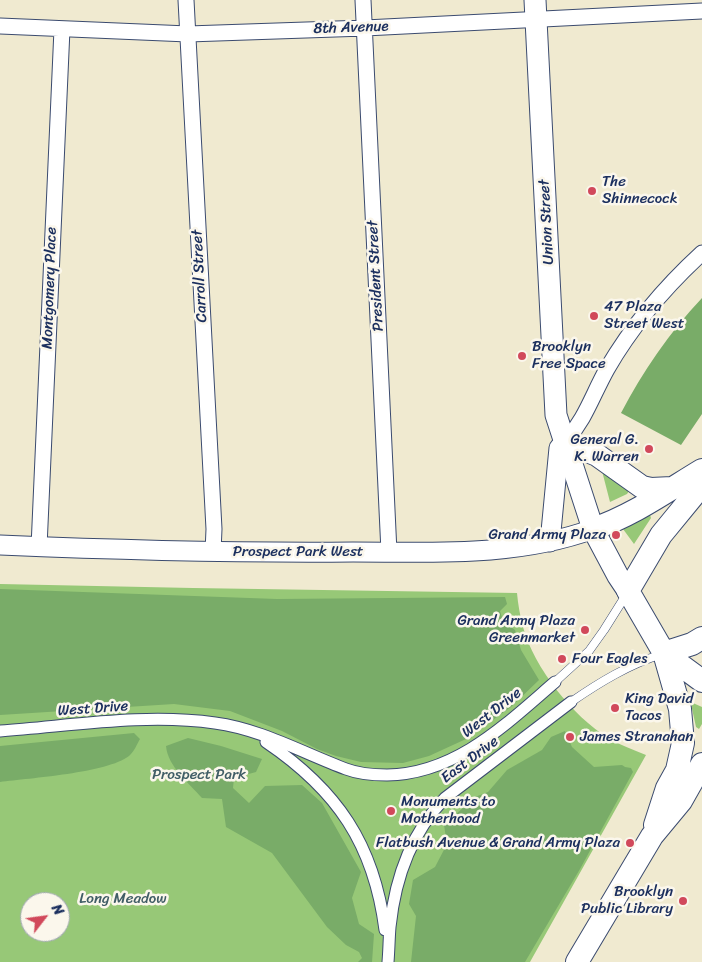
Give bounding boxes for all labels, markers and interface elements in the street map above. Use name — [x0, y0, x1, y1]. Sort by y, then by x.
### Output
street label: 8th Avenue — [313, 18, 389, 38]
place label: The Shinnecock — [602, 173, 678, 208]
street label: Union Street — [536, 179, 558, 265]
marker: The Shinnecock — [586, 185, 598, 197]
street label: President Street — [364, 220, 388, 332]
street label: Montgomery Place — [39, 227, 61, 349]
street label: Carroll Street — [189, 229, 211, 323]
place label: 47 Plaza Street West — [604, 298, 684, 333]
marker: 47 Plaza Street West — [588, 310, 600, 322]
place label: Brooklyn Free Space — [532, 338, 606, 373]
marker: Brooklyn Free Space — [516, 350, 528, 362]
place label: General G. K. Warren — [570, 431, 639, 466]
marker: General G. K. Warren — [643, 443, 655, 455]
place label: Grand Army Plaza — [488, 526, 606, 544]
marker: Grand Army Plaza — [610, 529, 622, 541]
street label: Prospect Park West — [233, 543, 363, 561]
place label: Grand Army Plaza Greenmarket — [457, 612, 575, 647]
marker: Grand Army Plaza Greenmarket — [579, 624, 591, 636]
place label: Four Eagles — [572, 650, 647, 668]
marker: Four Eagles — [556, 653, 568, 665]
street label: West Drive — [459, 684, 525, 742]
place label: King David Tacos — [625, 690, 693, 725]
street label: West Drive — [57, 698, 129, 720]
marker: King David Tacos — [609, 702, 621, 714]
place label: James Stranahan — [580, 728, 693, 746]
marker: James Stranahan — [564, 731, 576, 743]
street label: East Drive — [438, 733, 502, 787]
park label: Prospect Park — [152, 766, 246, 784]
place label: Monuments to Motherhood — [401, 793, 495, 828]
marker: Monuments to Motherhood — [385, 805, 397, 817]
place label: Flatbush Avenue & Grand Army Plaza — [376, 834, 620, 852]
marker: Flatbush Avenue & Grand Army Plaza — [624, 837, 636, 849]
place label: Brooklyn Public Library — [581, 883, 673, 918]
park label: Long Meadow — [79, 890, 167, 908]
north arrow — [20, 892, 70, 942]
marker: Brooklyn Public Library — [677, 895, 689, 907]
text: N — [44, 899, 71, 920]

